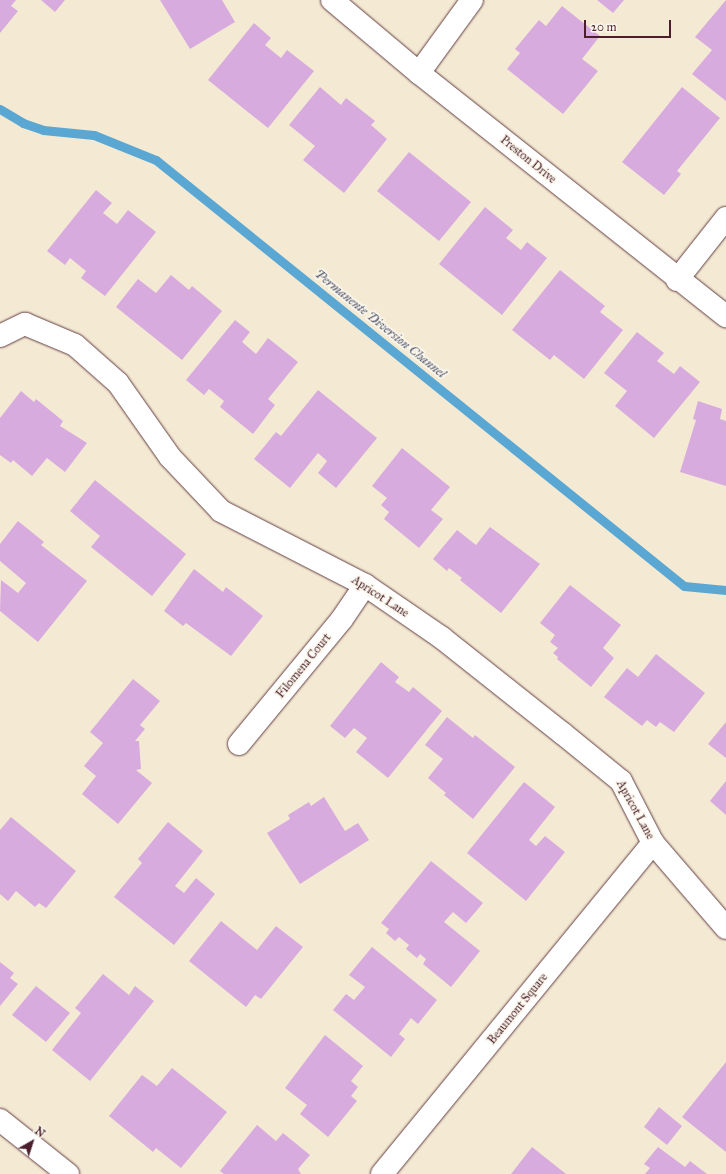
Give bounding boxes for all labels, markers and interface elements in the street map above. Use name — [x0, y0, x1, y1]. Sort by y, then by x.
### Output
scale bar — [586, 12, 673, 38]
text: 20 m — [591, 20, 617, 34]
street label: Preston Drive — [497, 133, 559, 187]
water label: Permanente Diversion Channel — [311, 266, 449, 382]
street label: Apricot Lane — [349, 573, 411, 621]
street label: Filomena Court — [274, 631, 334, 701]
street label: Apricot Lane — [613, 778, 657, 842]
street label: Beaumont Square — [485, 971, 551, 1047]
north arrow — [12, 1122, 52, 1162]
text: N — [32, 1124, 48, 1140]

